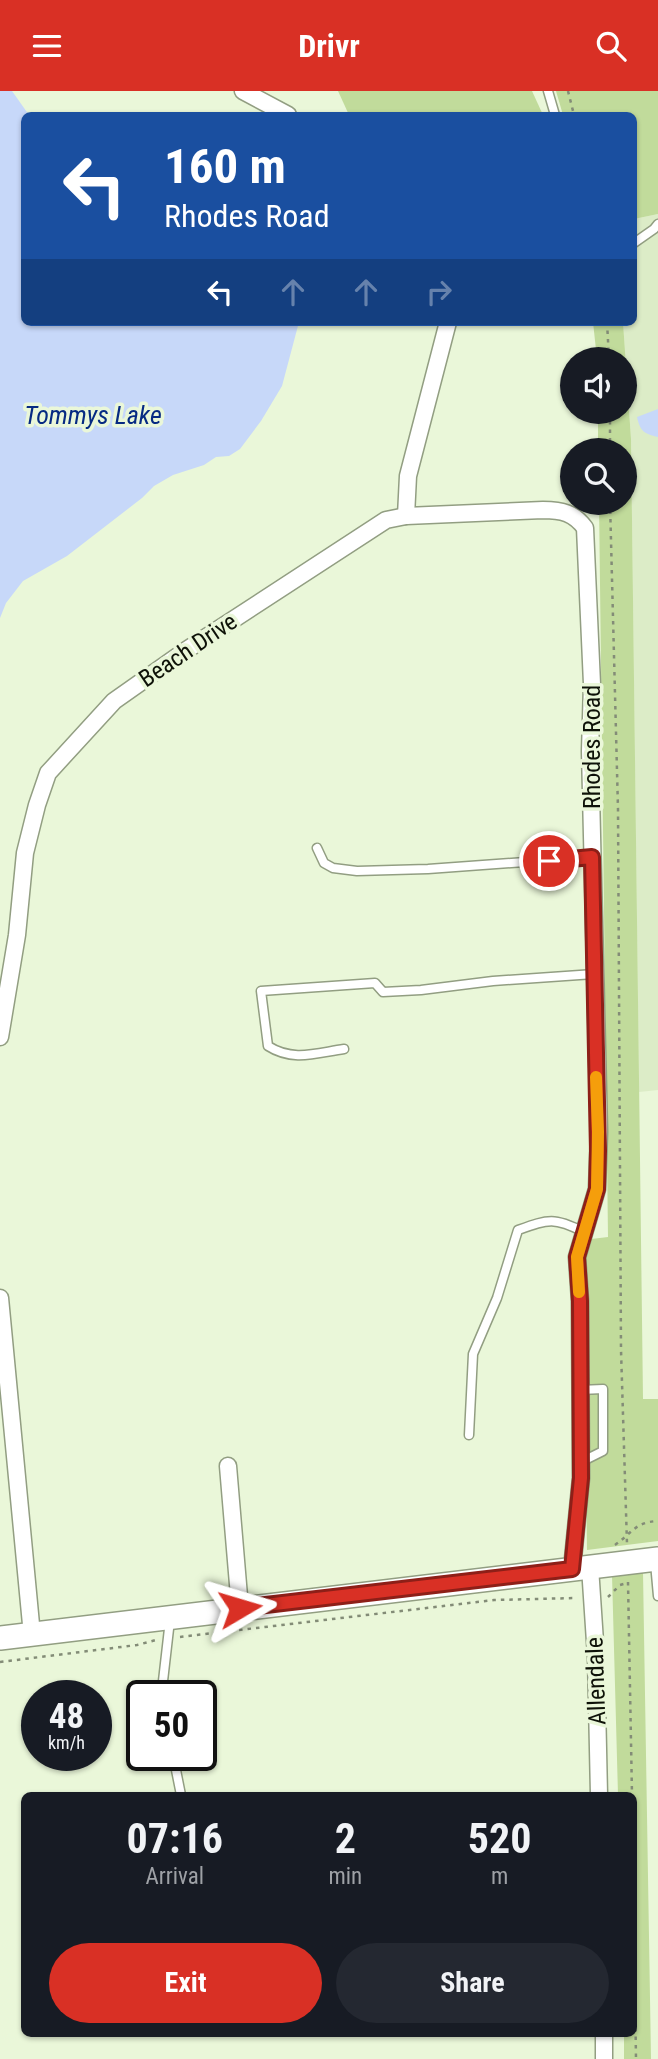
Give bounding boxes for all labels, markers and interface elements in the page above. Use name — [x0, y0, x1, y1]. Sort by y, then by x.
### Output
icon: menu — [28, 27, 66, 65]
text: Drivr — [298, 27, 360, 65]
icon: search — [592, 27, 630, 65]
text: 160 m — [164, 138, 286, 195]
icon: left — [49, 140, 140, 231]
text: Rhodes Road — [164, 197, 330, 235]
icon: left — [201, 273, 239, 311]
icon: ahead — [274, 273, 312, 311]
icon: ahead — [347, 273, 385, 311]
icon: right — [420, 273, 458, 311]
map controls — [560, 347, 637, 515]
button: sound — [560, 347, 637, 424]
water label: Tommys Lake — [24, 400, 162, 430]
button: search — [560, 438, 637, 515]
street label: Beach Drive — [134, 607, 242, 693]
street label: Rhodes Road — [578, 685, 606, 809]
pin — [519, 831, 579, 891]
icon: arrive — [530, 842, 568, 880]
position arrow — [203, 1571, 277, 1645]
street label: Allendale — [580, 1637, 612, 1725]
speed limit sign: 50 — [126, 1680, 217, 1771]
text: 48 — [49, 1696, 84, 1737]
text: km/h — [48, 1732, 85, 1753]
text: 07:16 — [127, 1814, 223, 1863]
text: 2 — [335, 1814, 356, 1863]
text: 520 — [468, 1814, 531, 1863]
text: Arrival — [145, 1863, 204, 1890]
text: min — [328, 1863, 362, 1890]
text: m — [491, 1863, 508, 1890]
button: Exit — [49, 1943, 322, 2023]
button: Share — [336, 1943, 609, 2023]

